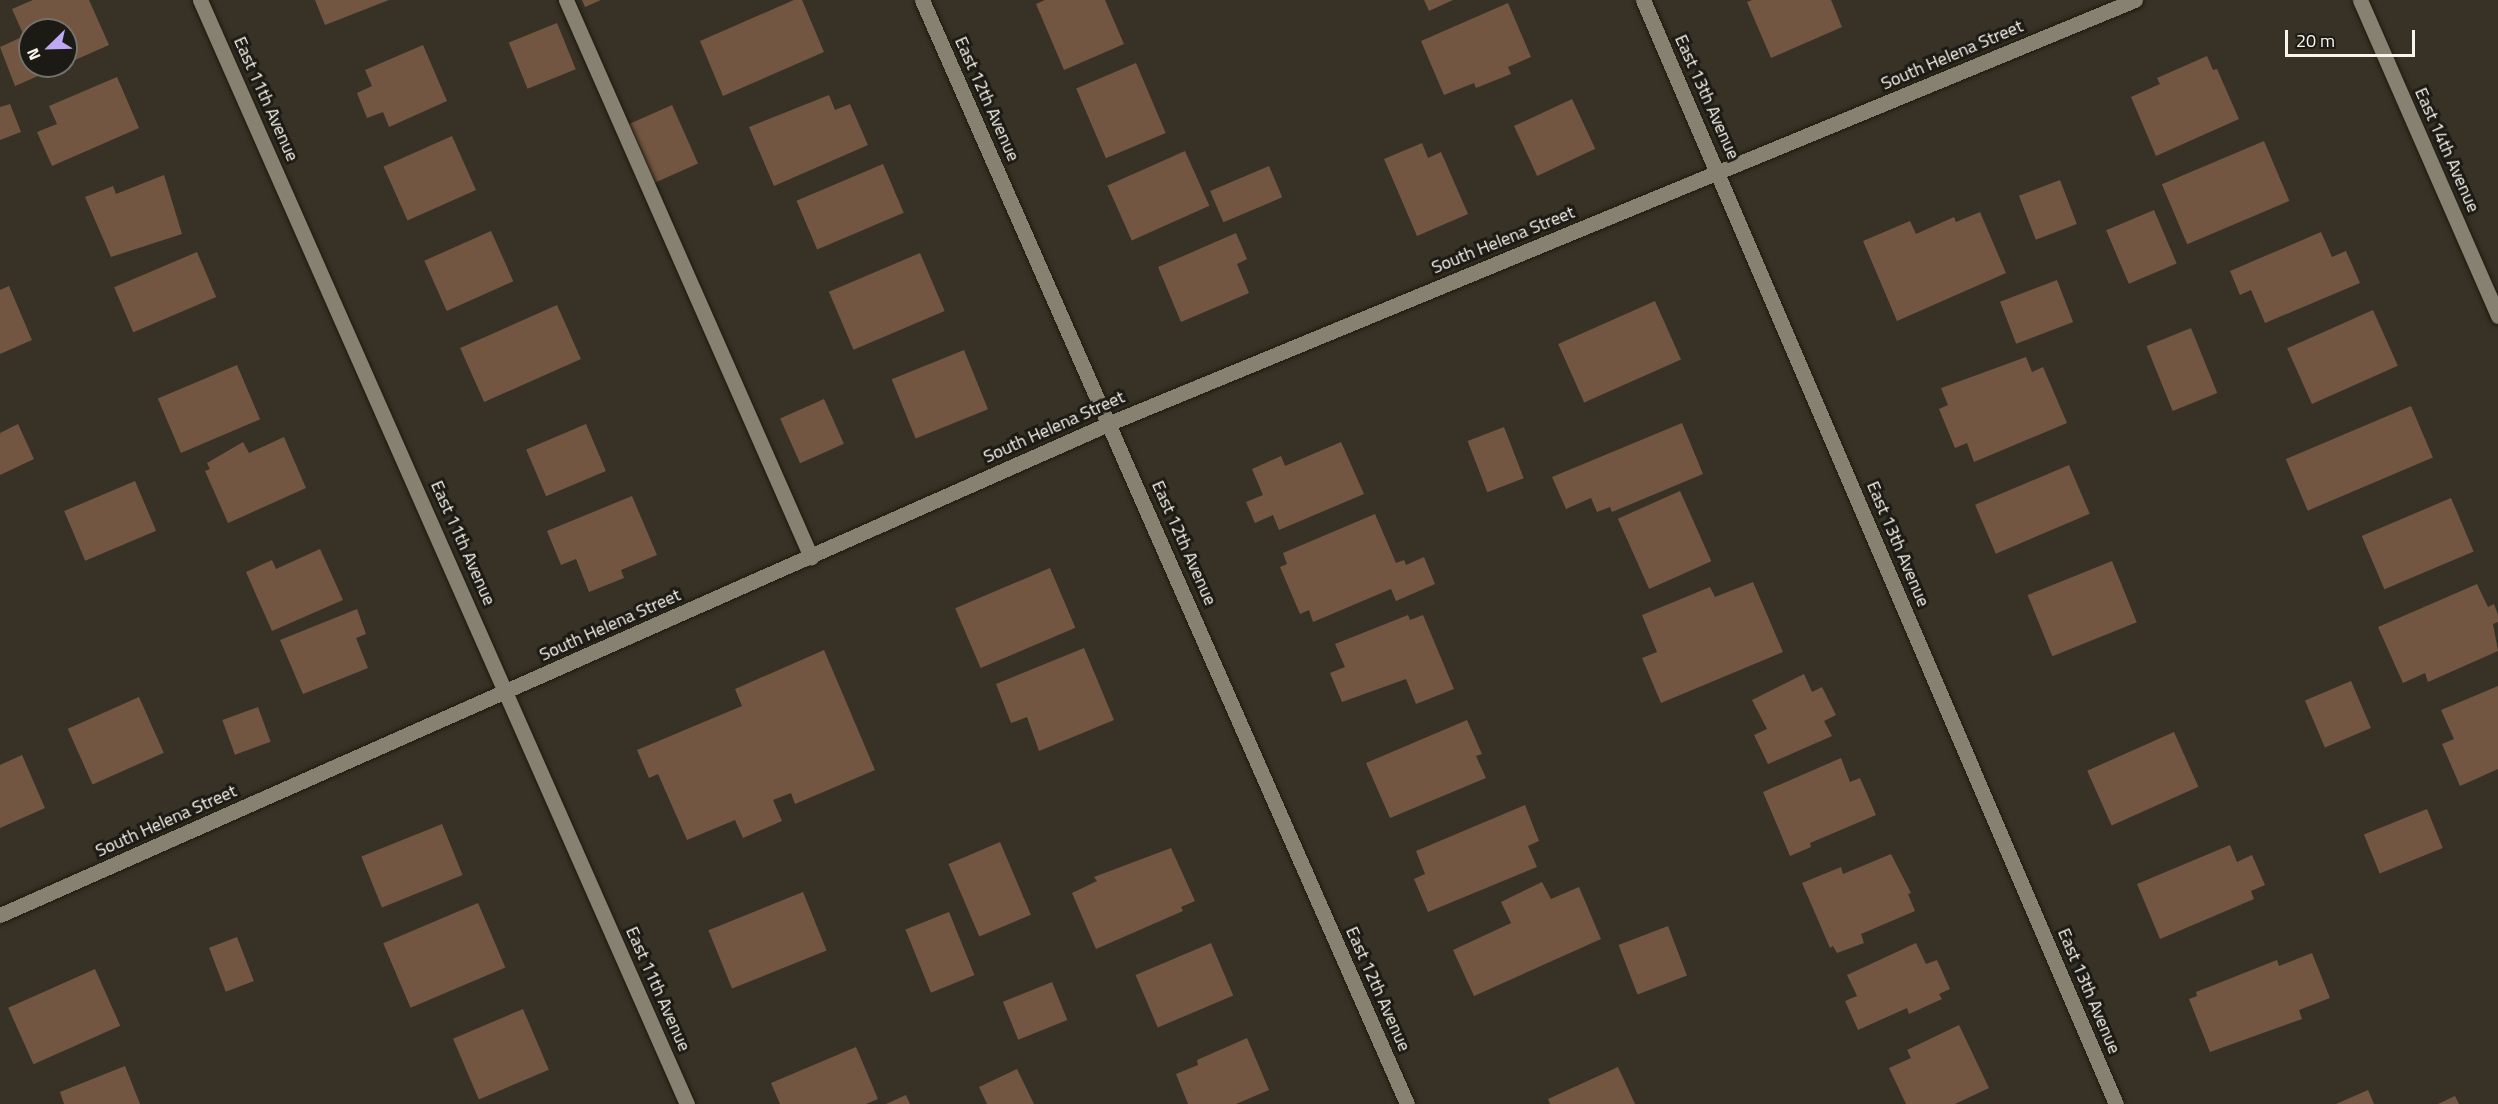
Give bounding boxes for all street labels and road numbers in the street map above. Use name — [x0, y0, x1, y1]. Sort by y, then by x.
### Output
street label: South Helena Street — [1878, 15, 2026, 95]
street label: East 13th Avenue — [1670, 31, 1744, 163]
street label: East 11th Avenue — [229, 33, 303, 165]
street label: East 12th Avenue — [950, 33, 1024, 165]
street label: East 14th Avenue — [2410, 84, 2484, 216]
street label: South Helena Street — [1428, 201, 1578, 279]
street label: South Helena Street — [980, 386, 1128, 468]
street label: East 11th Avenue — [426, 477, 500, 609]
street label: East 12th Avenue — [1147, 477, 1221, 609]
street label: East 13th Avenue — [1862, 478, 1934, 610]
street label: South Helena Street — [536, 584, 684, 666]
street label: South Helena Street — [92, 780, 240, 862]
street label: East 11th Avenue — [621, 923, 695, 1055]
street label: East 12th Avenue — [1341, 923, 1415, 1055]
street label: East 13th Avenue — [2053, 925, 2125, 1057]

